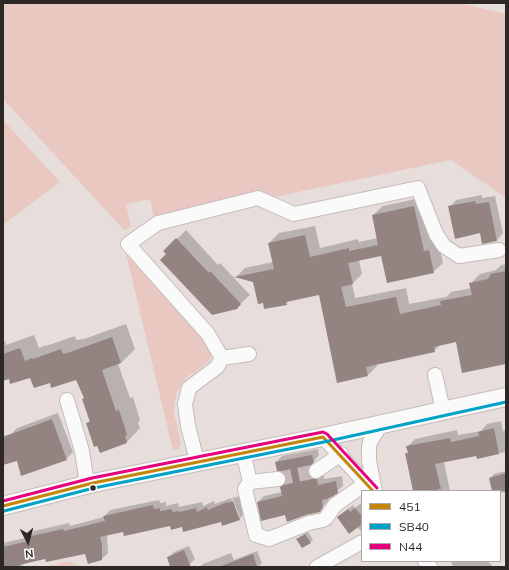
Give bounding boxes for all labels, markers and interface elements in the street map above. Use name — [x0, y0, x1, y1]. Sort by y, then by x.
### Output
unlabelled marker — [88, 483, 98, 493]
legend — [361, 490, 501, 562]
text: 451 — [399, 499, 421, 514]
text: SB40 — [399, 519, 429, 534]
north arrow — [8, 522, 48, 562]
text: N44 — [399, 539, 422, 554]
text: N — [24, 547, 34, 561]

